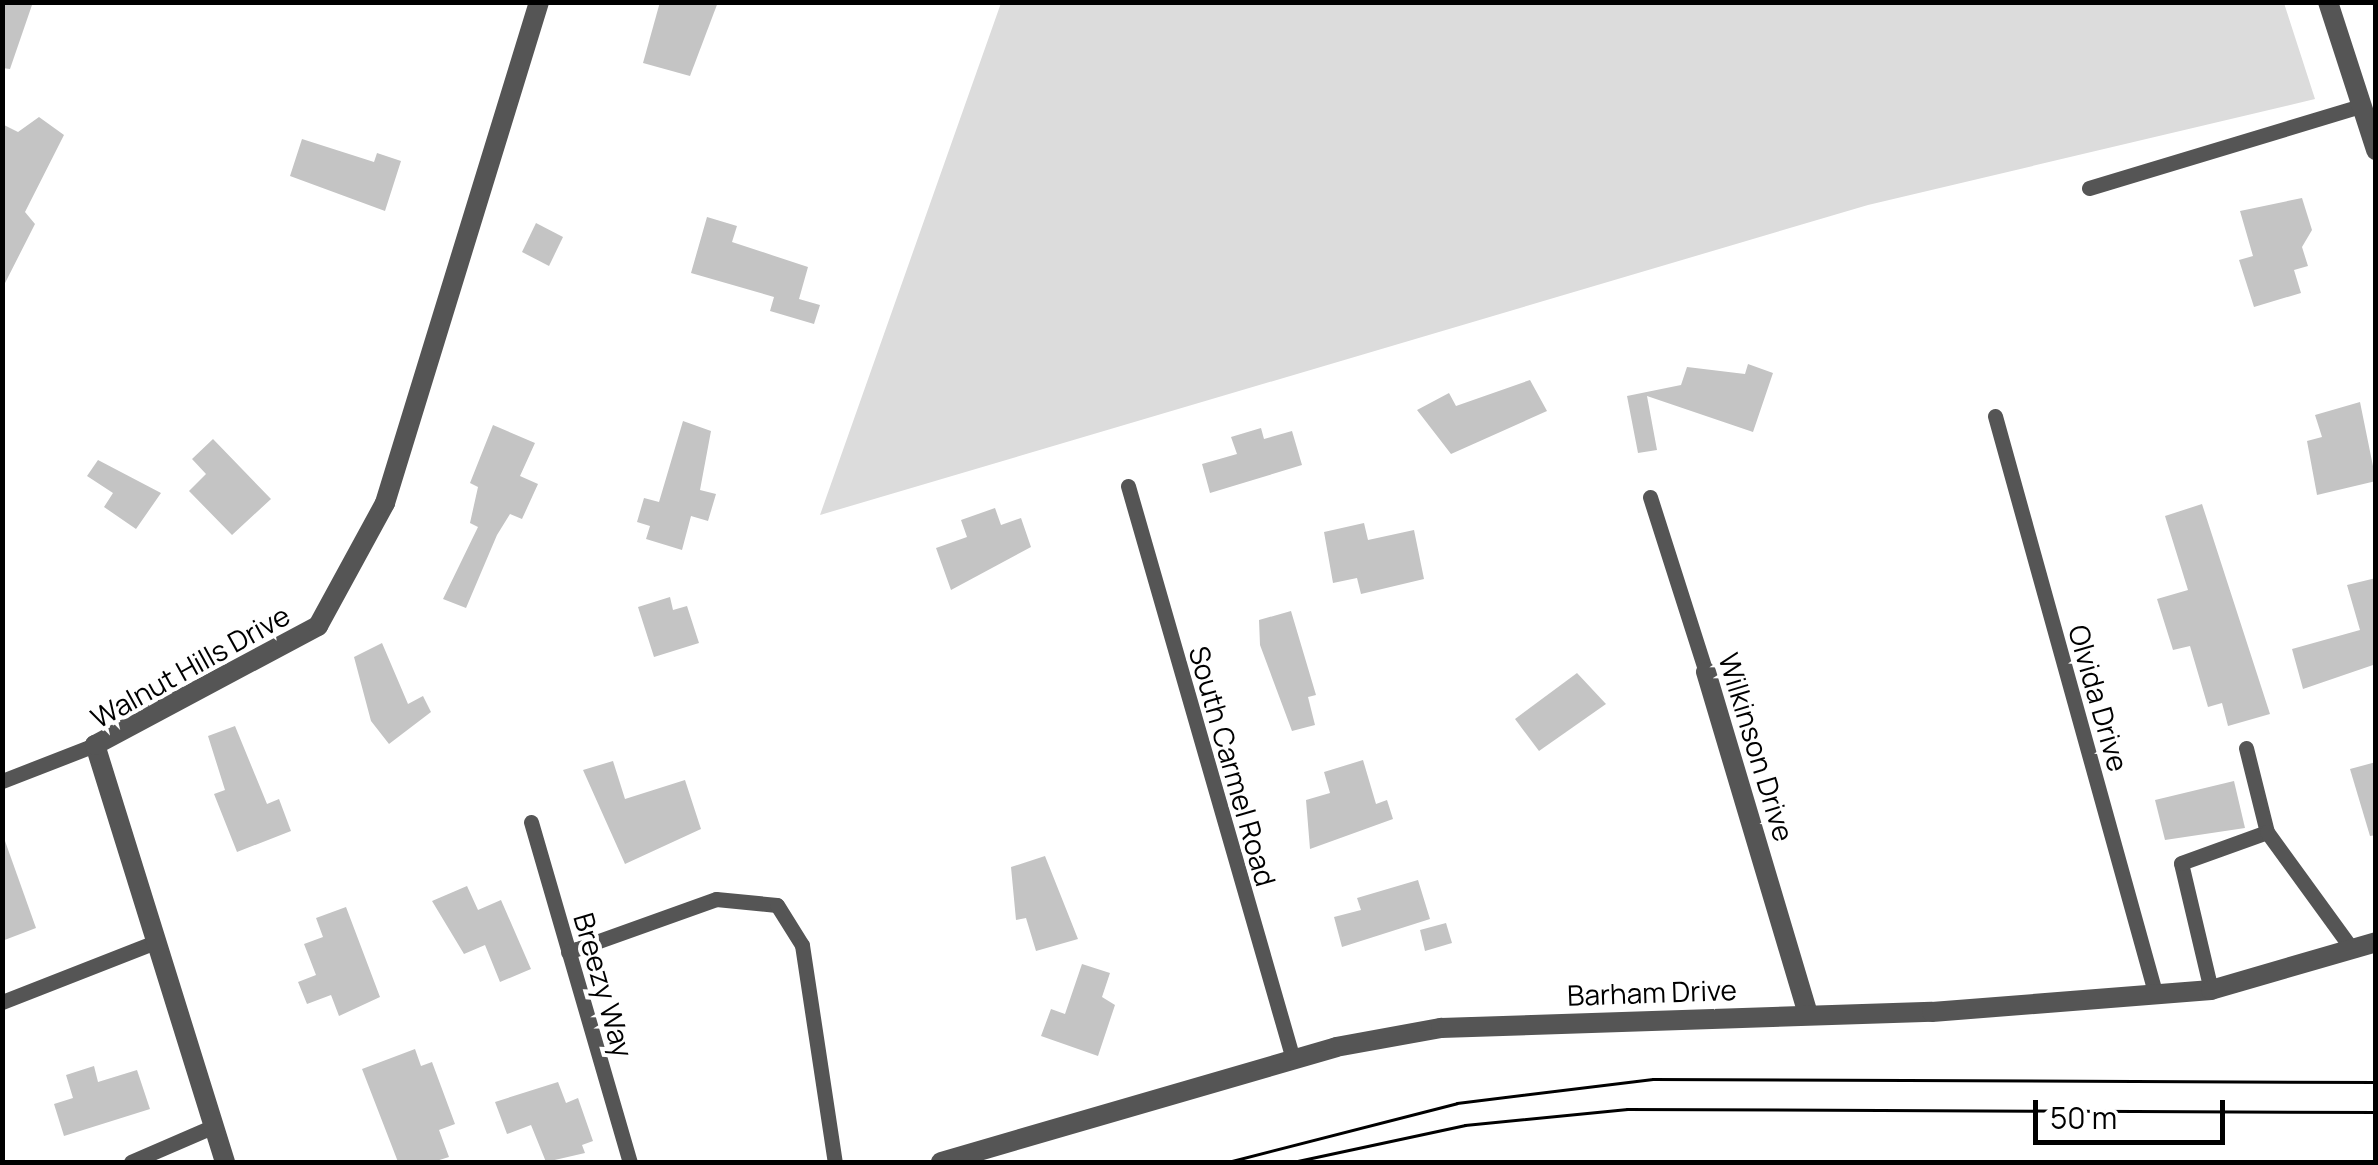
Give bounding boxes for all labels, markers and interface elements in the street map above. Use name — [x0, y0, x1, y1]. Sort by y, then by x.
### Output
street label: Walnut Hills Drive — [85, 598, 295, 734]
street label: Olvida Drive — [2062, 621, 2136, 775]
street label: South Carmel Road — [1183, 642, 1283, 890]
street label: Wilkinson Drive — [1712, 649, 1802, 845]
street label: Breezy Way — [567, 909, 641, 1061]
street label: Barham Drive — [1567, 972, 1737, 1012]
scale bar — [2038, 1080, 2230, 1142]
text: 50 m — [2050, 1097, 2117, 1138]

